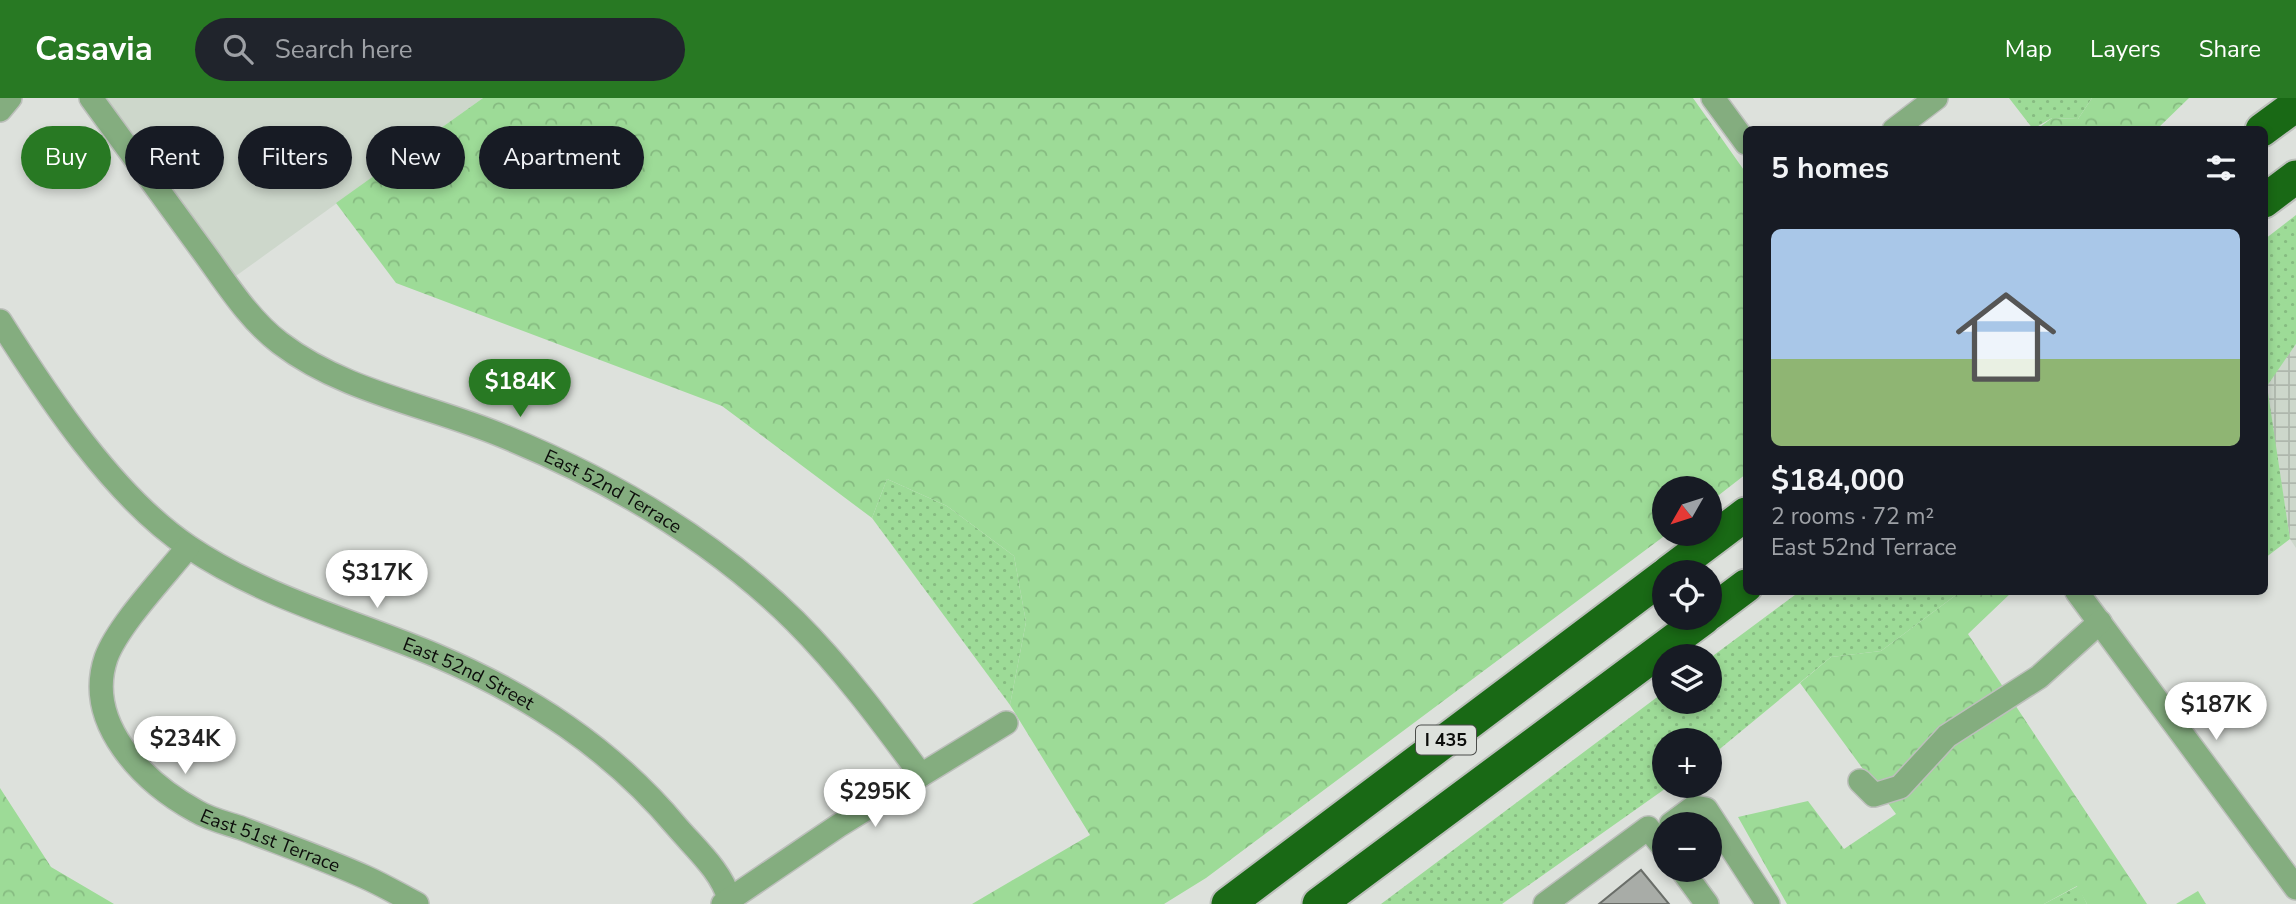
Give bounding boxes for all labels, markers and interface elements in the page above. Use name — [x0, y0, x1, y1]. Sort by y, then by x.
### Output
search box — [195, 18, 685, 81]
text: Casavia — [35, 27, 153, 72]
icon: search — [219, 30, 257, 68]
text: Search here — [275, 32, 413, 67]
text: Map — [2005, 33, 2052, 65]
text: Layers — [2090, 33, 2161, 65]
text: Share — [2199, 33, 2261, 65]
chip: Buy — [21, 126, 111, 189]
chip: Rent — [125, 126, 224, 189]
chip: Filters — [238, 126, 352, 189]
chip: New — [366, 126, 465, 189]
chip: Apartment — [479, 126, 644, 189]
text: 5 homes — [1771, 148, 1889, 189]
icon: filters — [2202, 149, 2240, 187]
icon: home — [1943, 274, 2069, 400]
pin: $184K — [471, 360, 569, 419]
text: $184K — [485, 366, 555, 397]
street label: East 52nd Terrace — [540, 443, 687, 540]
text: $184,000 — [1771, 460, 1904, 501]
north arrow — [1652, 476, 1722, 546]
map controls — [1652, 476, 1722, 882]
text: 2 rooms · 72 m² — [1771, 501, 1934, 532]
text: East 52nd Terrace — [1771, 532, 1957, 563]
pin: $317K — [328, 550, 426, 610]
text: $317K — [342, 557, 412, 588]
button: locate — [1652, 560, 1722, 630]
street label: East 52nd Street — [399, 631, 539, 717]
button: layers — [1652, 644, 1722, 714]
pin: $187K — [2167, 682, 2265, 742]
text: $187K — [2181, 689, 2251, 720]
pin: $234K — [136, 716, 234, 776]
text: $234K — [150, 723, 220, 754]
road number: I 435 — [1416, 726, 1476, 754]
button: + — [1652, 728, 1722, 798]
pin: $295K — [826, 770, 924, 829]
text: $295K — [840, 776, 910, 807]
street label: East 51st Terrace — [196, 803, 344, 879]
button: − — [1652, 812, 1722, 882]

